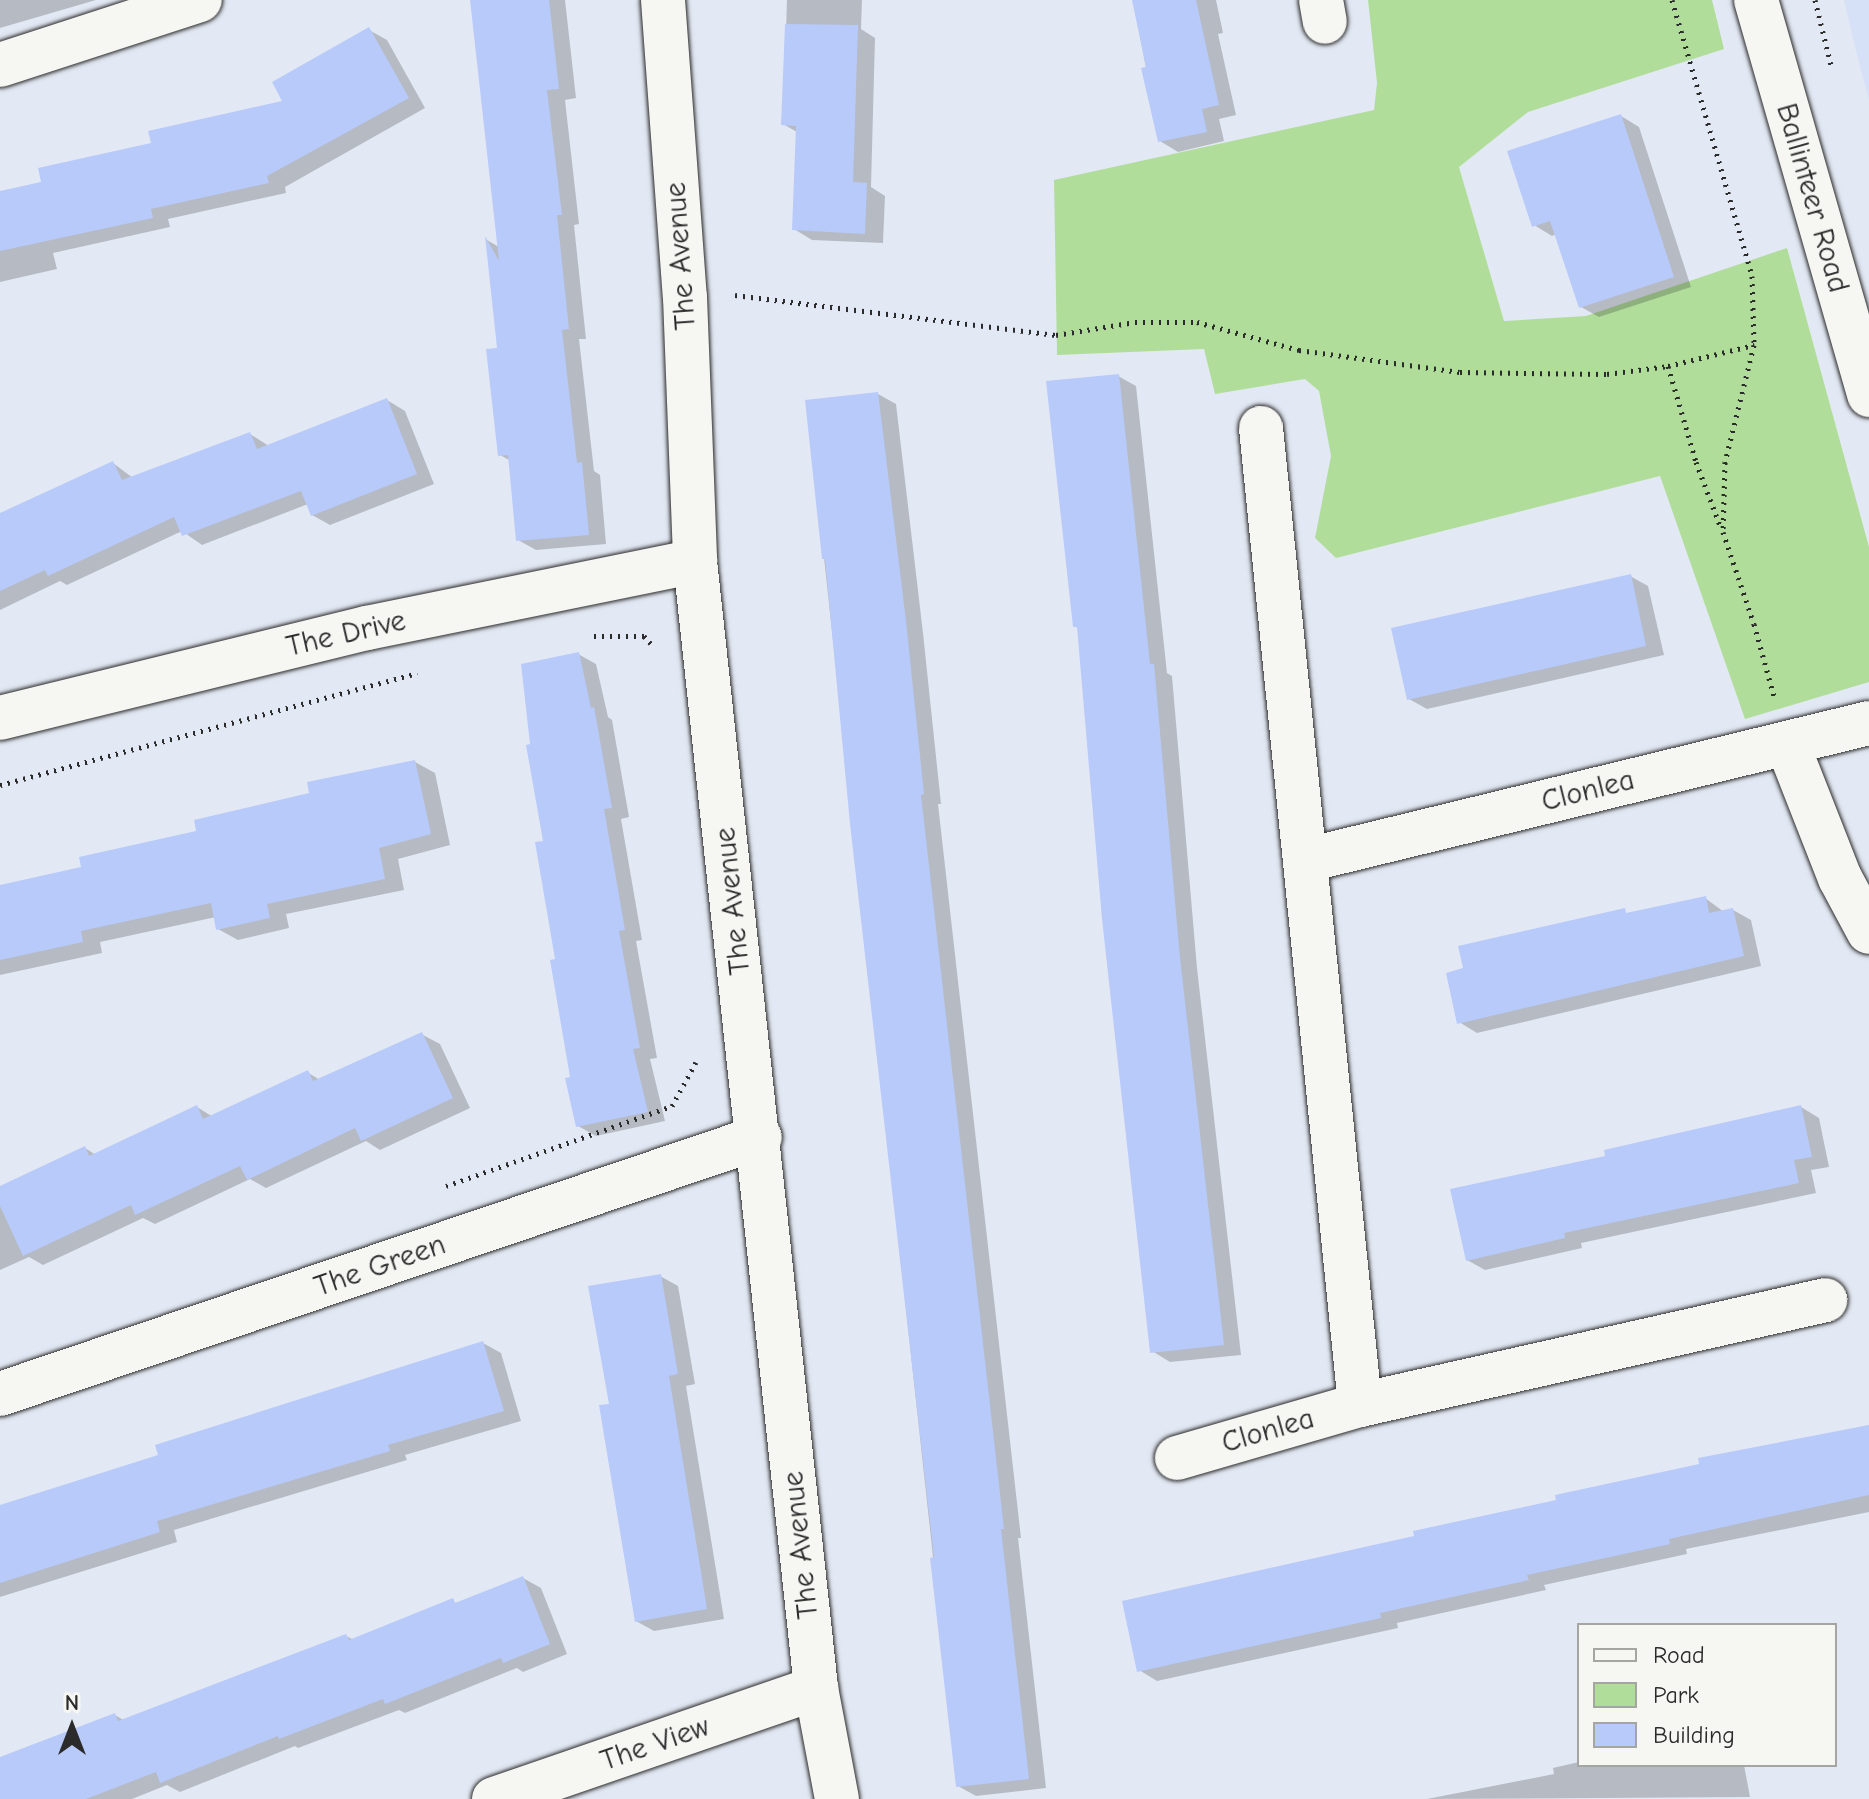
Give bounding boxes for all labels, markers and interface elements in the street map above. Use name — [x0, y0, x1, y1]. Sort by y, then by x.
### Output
street label: Ballinteer Road — [1768, 99, 1856, 297]
street label: The Avenue — [658, 181, 704, 331]
street label: The Drive — [283, 603, 409, 665]
street label: Clonlea — [1538, 762, 1638, 820]
street label: The Avenue — [707, 825, 759, 977]
street label: The Green — [310, 1227, 450, 1305]
street label: Clonlea — [1218, 1401, 1318, 1461]
street label: The Avenue — [775, 1469, 827, 1621]
legend — [1577, 1623, 1837, 1767]
text: Road — [1653, 1641, 1705, 1669]
text: Park — [1653, 1681, 1699, 1709]
north arrow — [32, 1687, 112, 1767]
text: N — [65, 1690, 79, 1716]
street label: The View — [596, 1709, 714, 1779]
text: Building — [1653, 1721, 1735, 1749]

